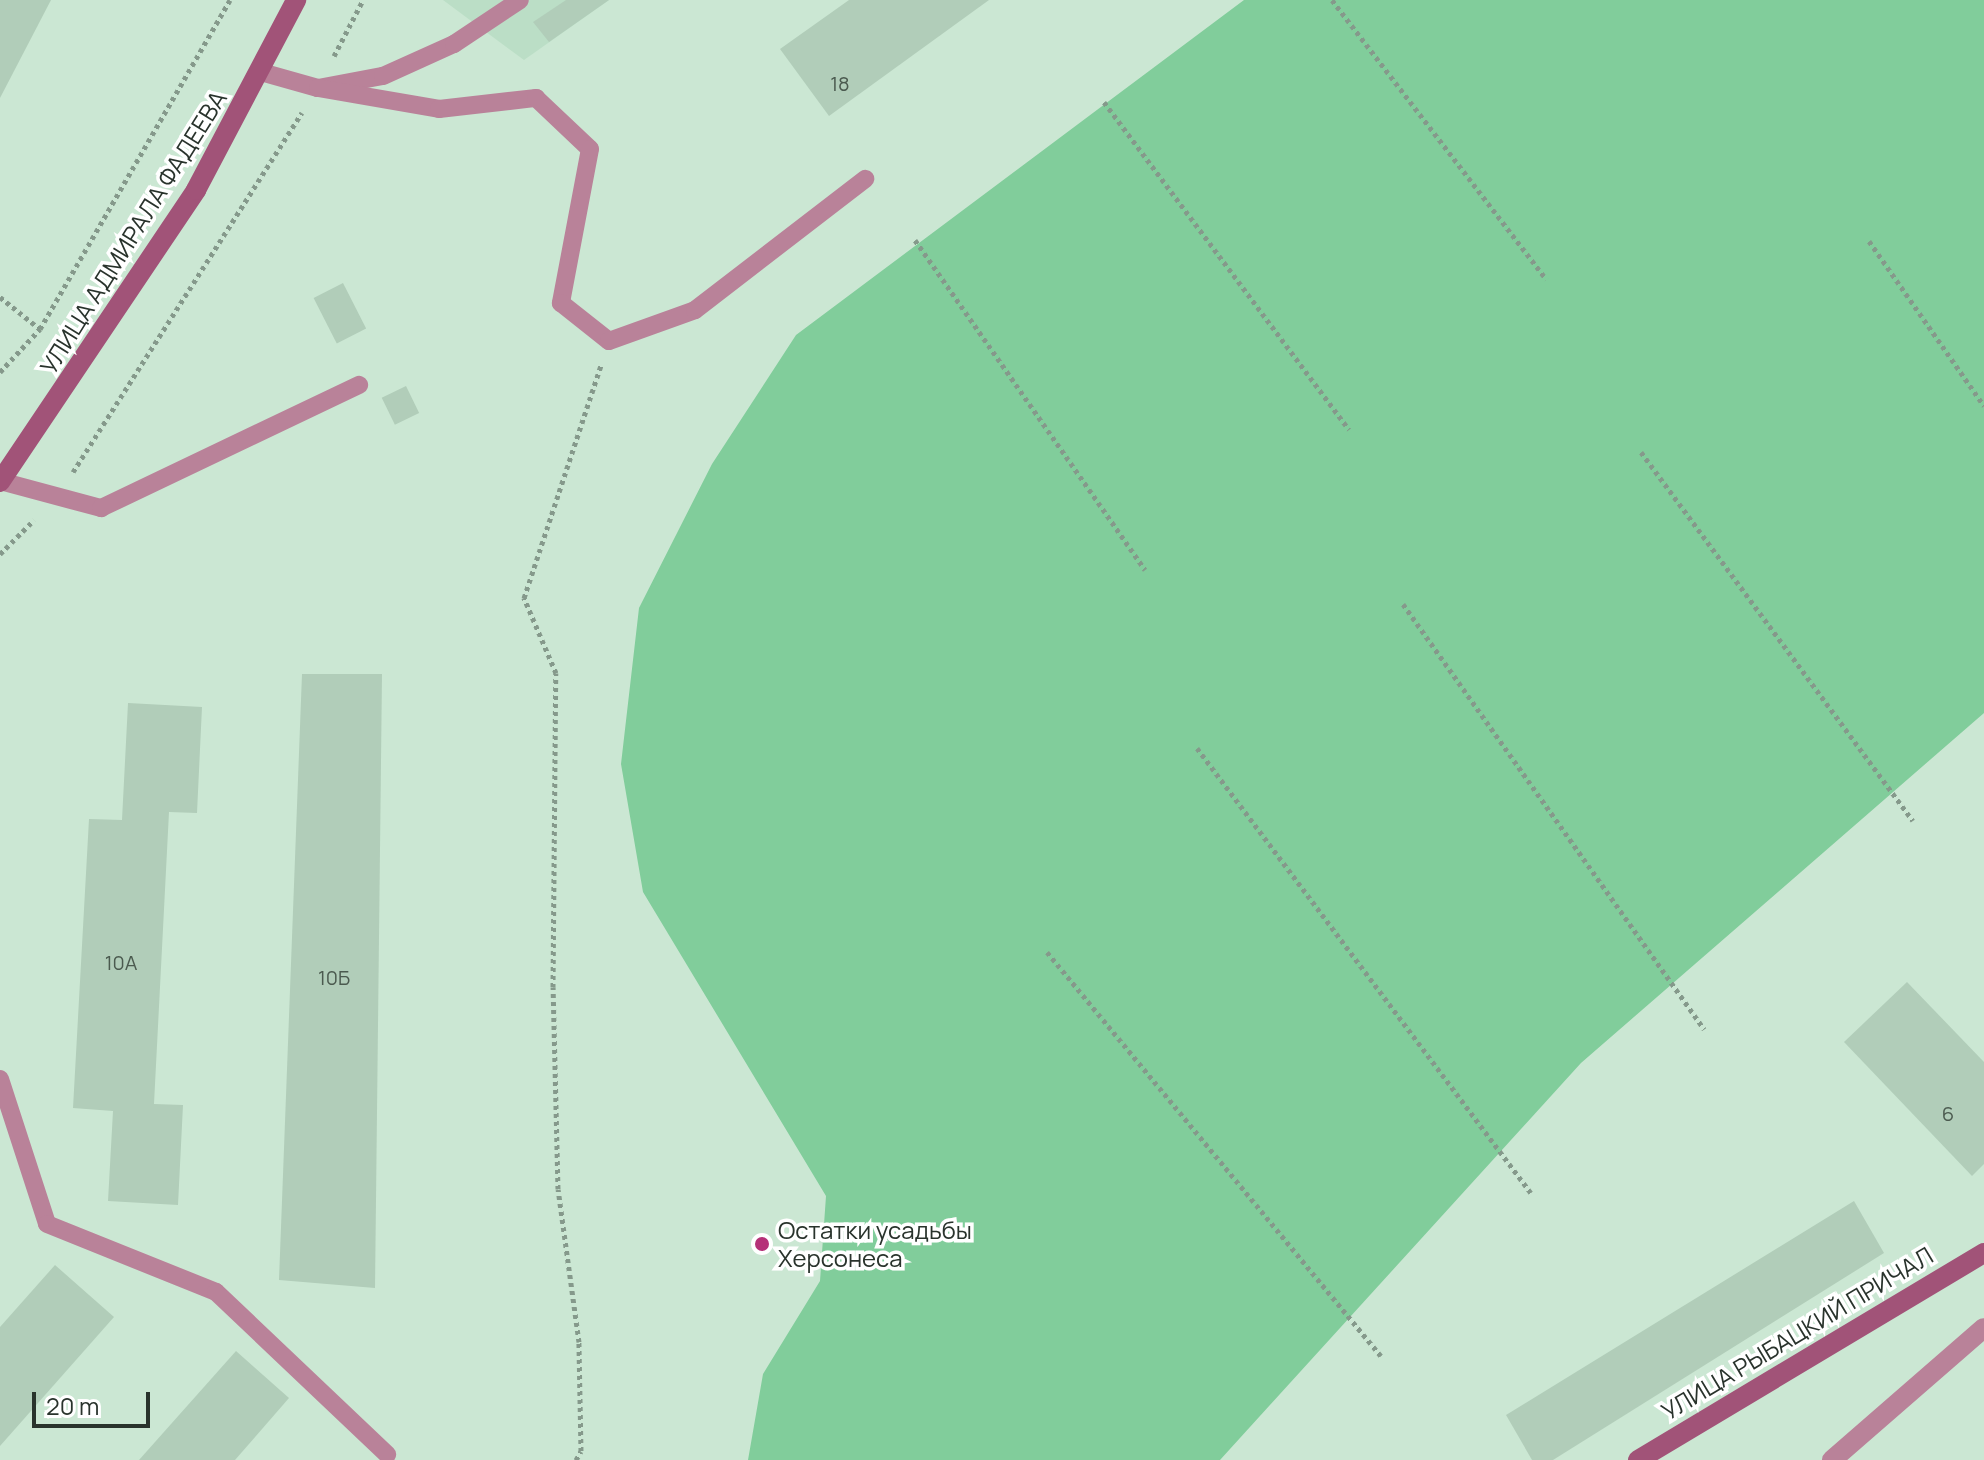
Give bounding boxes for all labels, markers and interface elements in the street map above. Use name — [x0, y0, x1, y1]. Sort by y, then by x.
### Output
house number: 18 — [830, 71, 850, 95]
street label: УЛИЦА АДМИРАЛА ФАДЕЕВА — [34, 85, 232, 379]
house number: 10А — [105, 950, 137, 974]
house number: 10Б — [318, 965, 350, 989]
house number: 6 — [1942, 1101, 1954, 1125]
place label: Остатки усадьбы Херсонеса — [778, 1216, 972, 1272]
marker: Остатки усадьбы Херсонеса — [753, 1235, 771, 1253]
street label: УЛИЦА РЫБАЦКИЙ ПРИЧАЛ — [1656, 1240, 1938, 1426]
scale bar — [36, 1376, 154, 1426]
text: 20 m — [46, 1389, 99, 1422]

